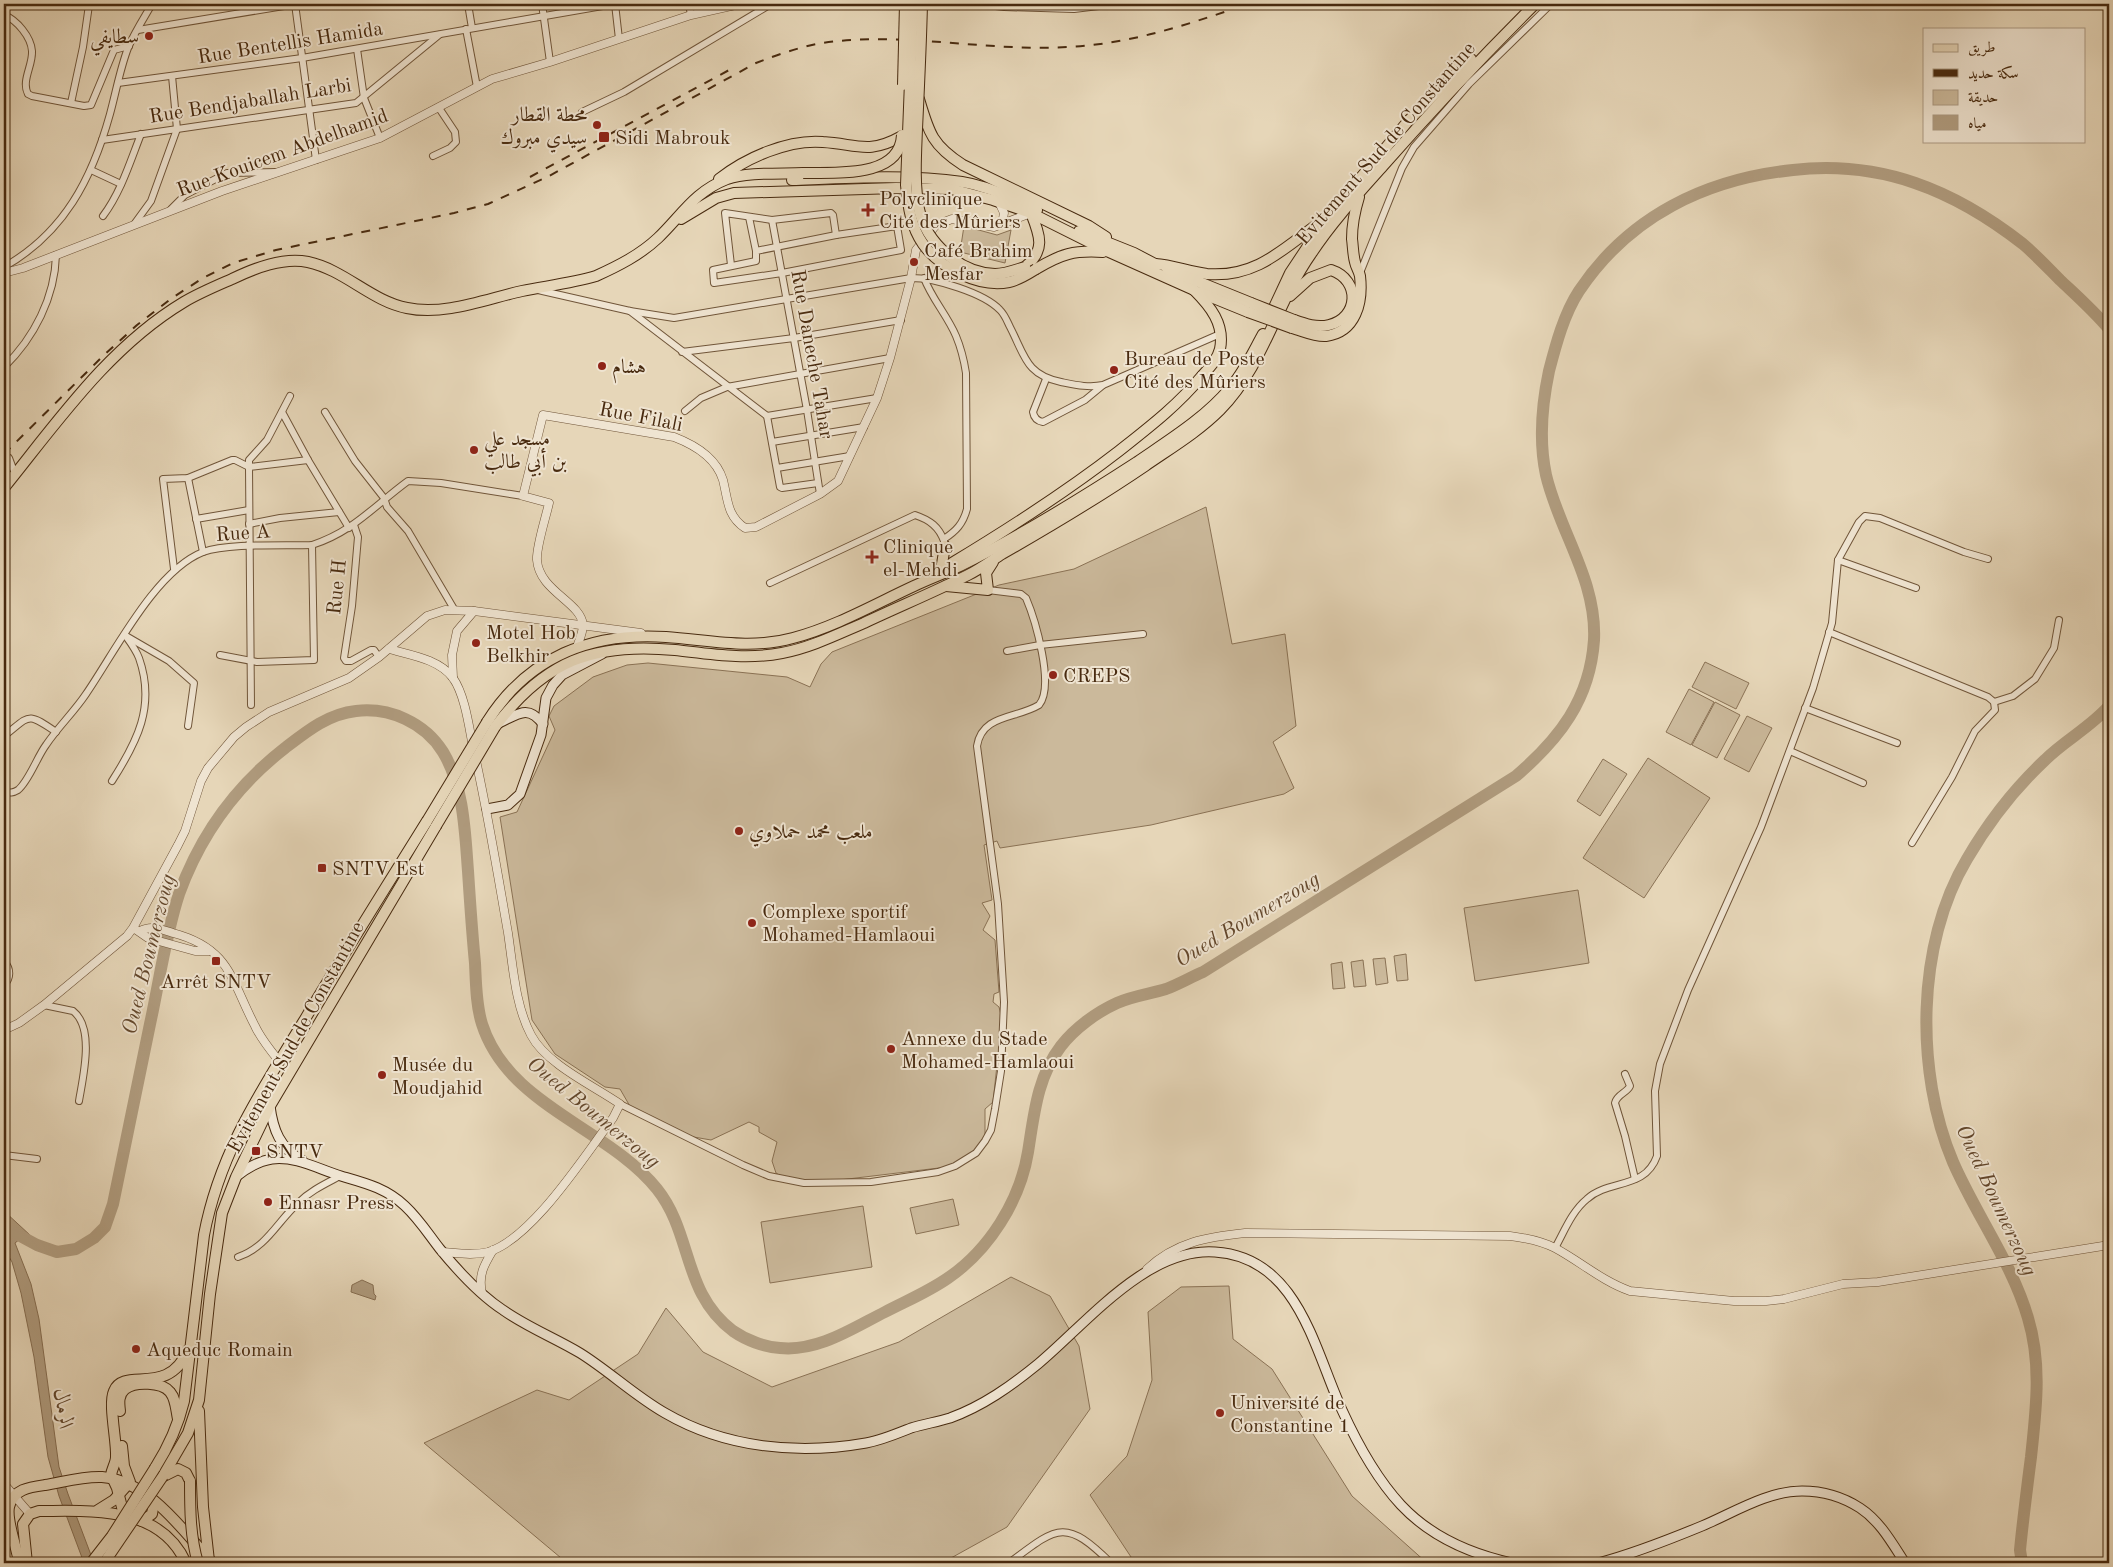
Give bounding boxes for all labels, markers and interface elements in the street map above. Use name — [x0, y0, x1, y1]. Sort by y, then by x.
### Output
street label: Rue Bentellis Hamida — [196, 19, 385, 69]
place label: سطايفي — [90, 28, 139, 56]
legend — [1923, 28, 2086, 142]
marker: سطايفي — [143, 30, 155, 42]
street label: Evitement Sud de Constantine — [1293, 39, 1480, 250]
text: طريق — [1968, 41, 1995, 57]
text: سكة حديد — [1968, 65, 2019, 82]
street label: Rue Bendjaballah Larbi — [148, 76, 353, 128]
text: حديقة — [1968, 91, 1998, 106]
street label: Rue Kouicem Abdelhamid — [174, 106, 391, 201]
place label: محطة القطار سيدي مبروك — [501, 106, 587, 153]
text: مياه — [1968, 117, 1986, 132]
marker: محطة القطار سيدي مبروك — [591, 119, 603, 131]
place label: Sidi Mabrouk — [615, 129, 730, 149]
marker: Sidi Mabrouk — [597, 130, 611, 144]
place label: Polyclinique Cité des Mûriers — [879, 190, 1021, 233]
marker: Polyclinique Cité des Mûriers — [861, 203, 875, 217]
place label: Café Brahim Mesfar — [924, 242, 1033, 285]
marker: Café Brahim Mesfar — [908, 256, 920, 268]
street label: Rue Daneche Tahar — [786, 268, 836, 441]
place label: Bureau de Poste Cité des Mûriers — [1124, 350, 1266, 393]
place label: هشام — [612, 358, 646, 384]
marker: هشام — [596, 360, 608, 372]
marker: Bureau de Poste Cité des Mûriers — [1108, 364, 1120, 376]
street label: Rue Filali — [597, 400, 684, 436]
place label: مسجد علي بن أبي طالب — [484, 430, 567, 477]
marker: مسجد علي بن أبي طالب — [468, 444, 480, 456]
street label: Rue A — [215, 522, 271, 546]
place label: Clinique el-Mehdi — [883, 538, 958, 581]
marker: Clinique el-Mehdi — [865, 550, 879, 564]
street label: Rue H — [325, 559, 351, 616]
place label: Motel Hob Belkhir — [486, 624, 576, 667]
marker: Motel Hob Belkhir — [470, 637, 482, 649]
place label: CREPS — [1063, 667, 1131, 687]
marker: CREPS — [1047, 669, 1059, 681]
place label: ملعب محمد حملاوي — [749, 823, 873, 847]
marker: ملعب محمد حملاوي — [733, 825, 745, 837]
place label: SNTV Est — [332, 860, 425, 880]
marker: SNTV Est — [316, 862, 328, 874]
water label: Oued Boumerzoug — [1172, 869, 1324, 972]
water label: Oued Boumerzoug — [119, 872, 180, 1037]
place label: Complexe sportif Mohamed-Hamlaoui — [762, 903, 935, 946]
marker: Complexe sportif Mohamed-Hamlaoui — [746, 917, 758, 929]
street label: Evitement Sud de Constantine — [225, 919, 369, 1157]
marker: Arrêt SNTV — [210, 955, 222, 967]
place label: Arrêt SNTV — [161, 973, 272, 993]
place label: Annexe du Stade Mohamed-Hamlaoui — [901, 1030, 1074, 1073]
marker: Annexe du Stade Mohamed-Hamlaoui — [885, 1043, 897, 1055]
water label: Oued Boumerzoug — [523, 1053, 664, 1173]
place label: Musée du Moudjahid — [392, 1056, 483, 1099]
marker: Musée du Moudjahid — [376, 1069, 388, 1081]
water label: Oued Boumerzoug — [1951, 1122, 2040, 1280]
place label: SNTV — [266, 1143, 324, 1163]
marker: SNTV — [250, 1145, 262, 1157]
place label: Ennasr Press — [278, 1194, 394, 1214]
marker: Ennasr Press — [262, 1196, 274, 1208]
place label: Aqueduc Romain — [146, 1341, 293, 1361]
marker: Aqueduc Romain — [130, 1343, 142, 1355]
water label: الرمال — [49, 1387, 77, 1431]
place label: Université de Constantine 1 — [1230, 1394, 1350, 1437]
marker: Université de Constantine 1 — [1214, 1407, 1226, 1419]

